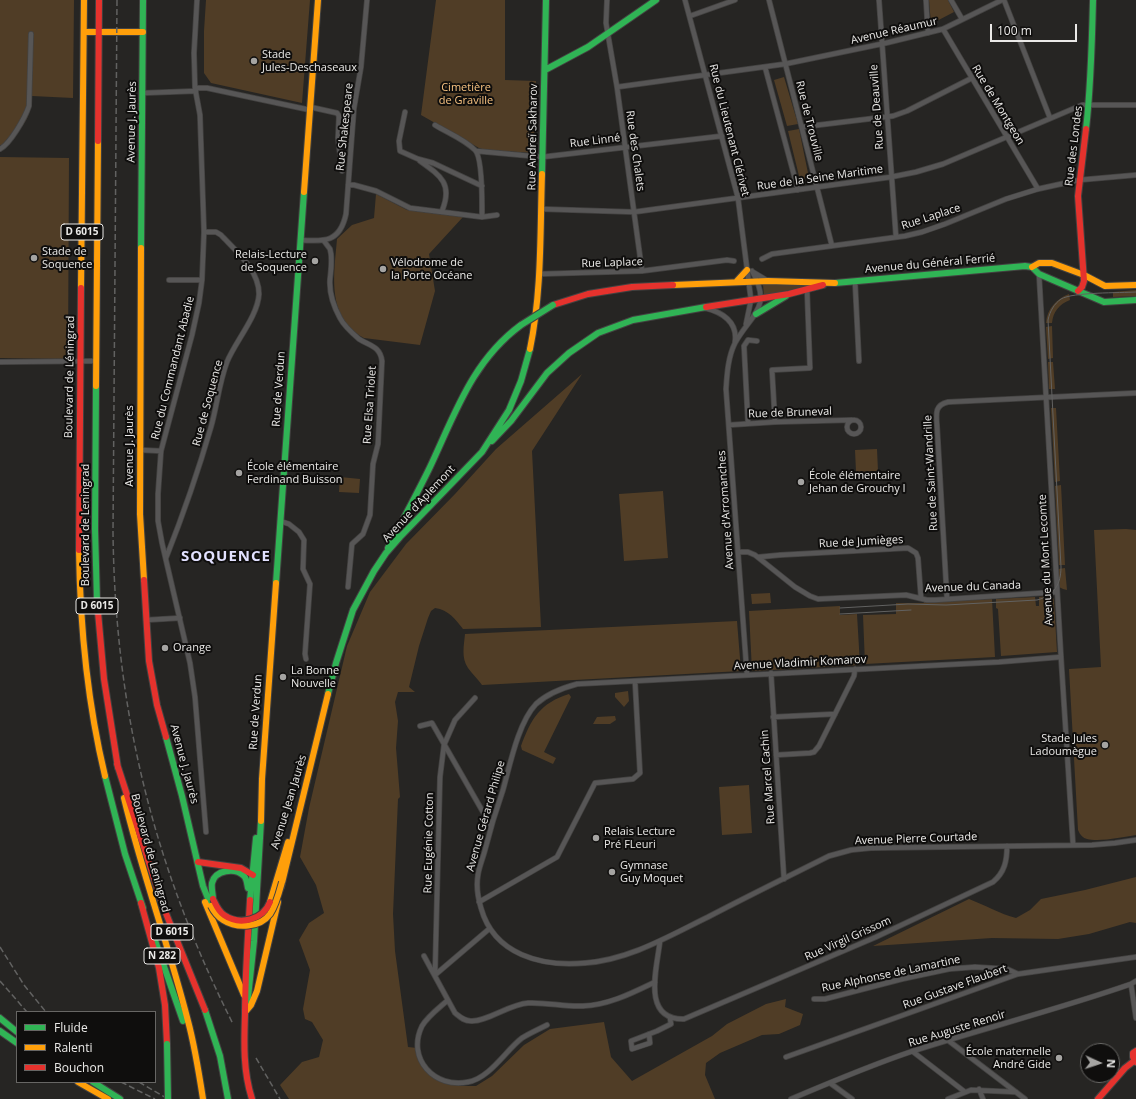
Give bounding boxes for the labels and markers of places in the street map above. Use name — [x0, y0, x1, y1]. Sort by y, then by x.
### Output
place label: Stade Jules-Deschaseaux — [262, 48, 357, 74]
marker: Stade Jules-Deschaseaux — [249, 56, 259, 66]
place label: Stade de Soquence — [42, 245, 92, 271]
place label: Relais-Lecture de Soquence — [235, 248, 307, 274]
marker: Stade de Soquence — [29, 253, 39, 263]
marker: Relais-Lecture de Soquence — [310, 256, 320, 266]
place label: Vélodrome de la Porte Océane — [391, 256, 472, 282]
marker: Vélodrome de la Porte Océane — [378, 264, 388, 274]
place label: École élémentaire Ferdinand Buisson — [247, 460, 343, 486]
marker: École élémentaire Ferdinand Buisson — [234, 468, 244, 478]
place label: École élémentaire Jehan de Grouchy I — [809, 469, 906, 495]
marker: École élémentaire Jehan de Grouchy I — [796, 477, 806, 487]
place label: Orange — [173, 641, 211, 655]
marker: Orange — [160, 643, 170, 653]
place label: La Bonne Nouvelle — [291, 664, 339, 690]
marker: La Bonne Nouvelle — [278, 672, 288, 682]
place label: Stade Jules Ladoumègue — [1030, 732, 1097, 758]
marker: Stade Jules Ladoumègue — [1100, 740, 1110, 750]
place label: Relais Lecture Pré FLeuri — [604, 825, 675, 851]
marker: Relais Lecture Pré FLeuri — [591, 833, 601, 843]
place label: Gymnase Guy Moquet — [620, 859, 683, 885]
marker: Gymnase Guy Moquet — [607, 867, 617, 877]
place label: École maternelle André Gide — [966, 1045, 1051, 1071]
marker: École maternelle André Gide — [1054, 1053, 1064, 1063]

